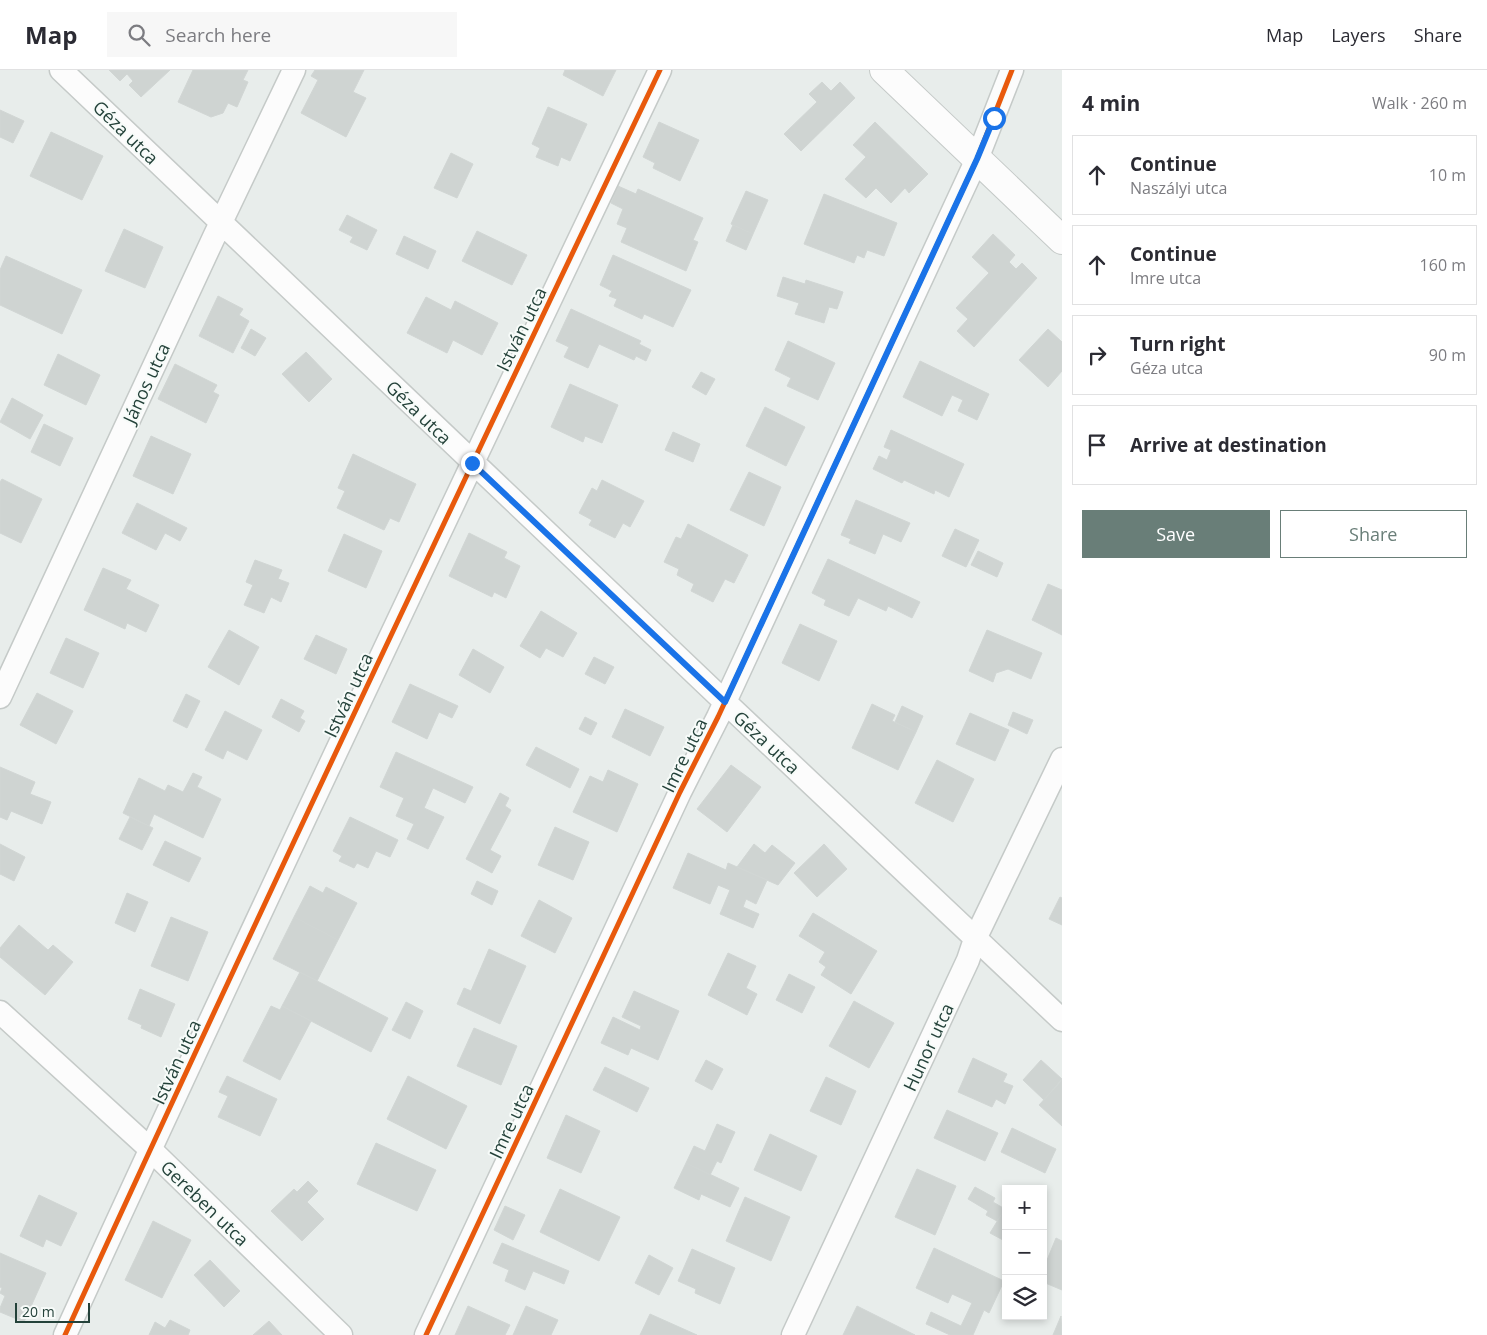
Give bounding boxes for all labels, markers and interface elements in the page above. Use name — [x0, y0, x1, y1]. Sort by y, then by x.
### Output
search box — [107, 12, 457, 57]
text: Map — [25, 18, 77, 51]
icon: search — [125, 21, 153, 49]
text: Search here — [165, 22, 271, 48]
text: Map — [1266, 23, 1303, 47]
text: Layers — [1331, 23, 1386, 47]
text: Share — [1414, 23, 1462, 47]
text: 4 min — [1082, 89, 1140, 117]
text: Walk · 260 m — [1372, 92, 1467, 114]
street label: Géza utca — [88, 95, 164, 169]
route start — [983, 107, 1006, 130]
text: Continue — [1130, 151, 1217, 177]
icon: ahead — [1083, 161, 1111, 189]
text: 10 m — [1429, 164, 1466, 186]
text: Naszályi utca — [1130, 177, 1227, 199]
text: Continue — [1130, 241, 1217, 267]
icon: ahead — [1083, 251, 1111, 279]
text: 160 m — [1420, 254, 1466, 276]
text: Imre utca — [1130, 267, 1201, 289]
street label: István utca — [490, 283, 552, 375]
text: Turn right — [1130, 331, 1225, 357]
street label: János utca — [116, 339, 175, 429]
icon: right — [1083, 341, 1111, 369]
text: 90 m — [1429, 344, 1466, 366]
text: Géza utca — [1130, 357, 1203, 379]
street label: Géza utca — [381, 375, 457, 449]
icon: arrive — [1083, 431, 1111, 459]
text: Arrive at destination — [1130, 432, 1327, 458]
route end — [461, 452, 484, 475]
button: Save — [1082, 510, 1270, 558]
button: Share — [1280, 510, 1467, 558]
street label: István utca — [318, 649, 378, 741]
street label: Géza utca — [729, 705, 805, 779]
street label: Imre utca — [656, 714, 712, 796]
street label: Hunor utca — [897, 999, 959, 1095]
street label: István utca — [146, 1016, 206, 1108]
street label: Imre utca — [483, 1080, 539, 1162]
street label: Gereben utca — [156, 1155, 254, 1251]
map controls — [1002, 1185, 1047, 1320]
button: + — [1002, 1185, 1047, 1230]
button: − — [1002, 1230, 1047, 1275]
button: layers — [1002, 1275, 1047, 1320]
scale bar — [15, 1300, 90, 1323]
text: 20 m — [22, 1302, 55, 1321]

